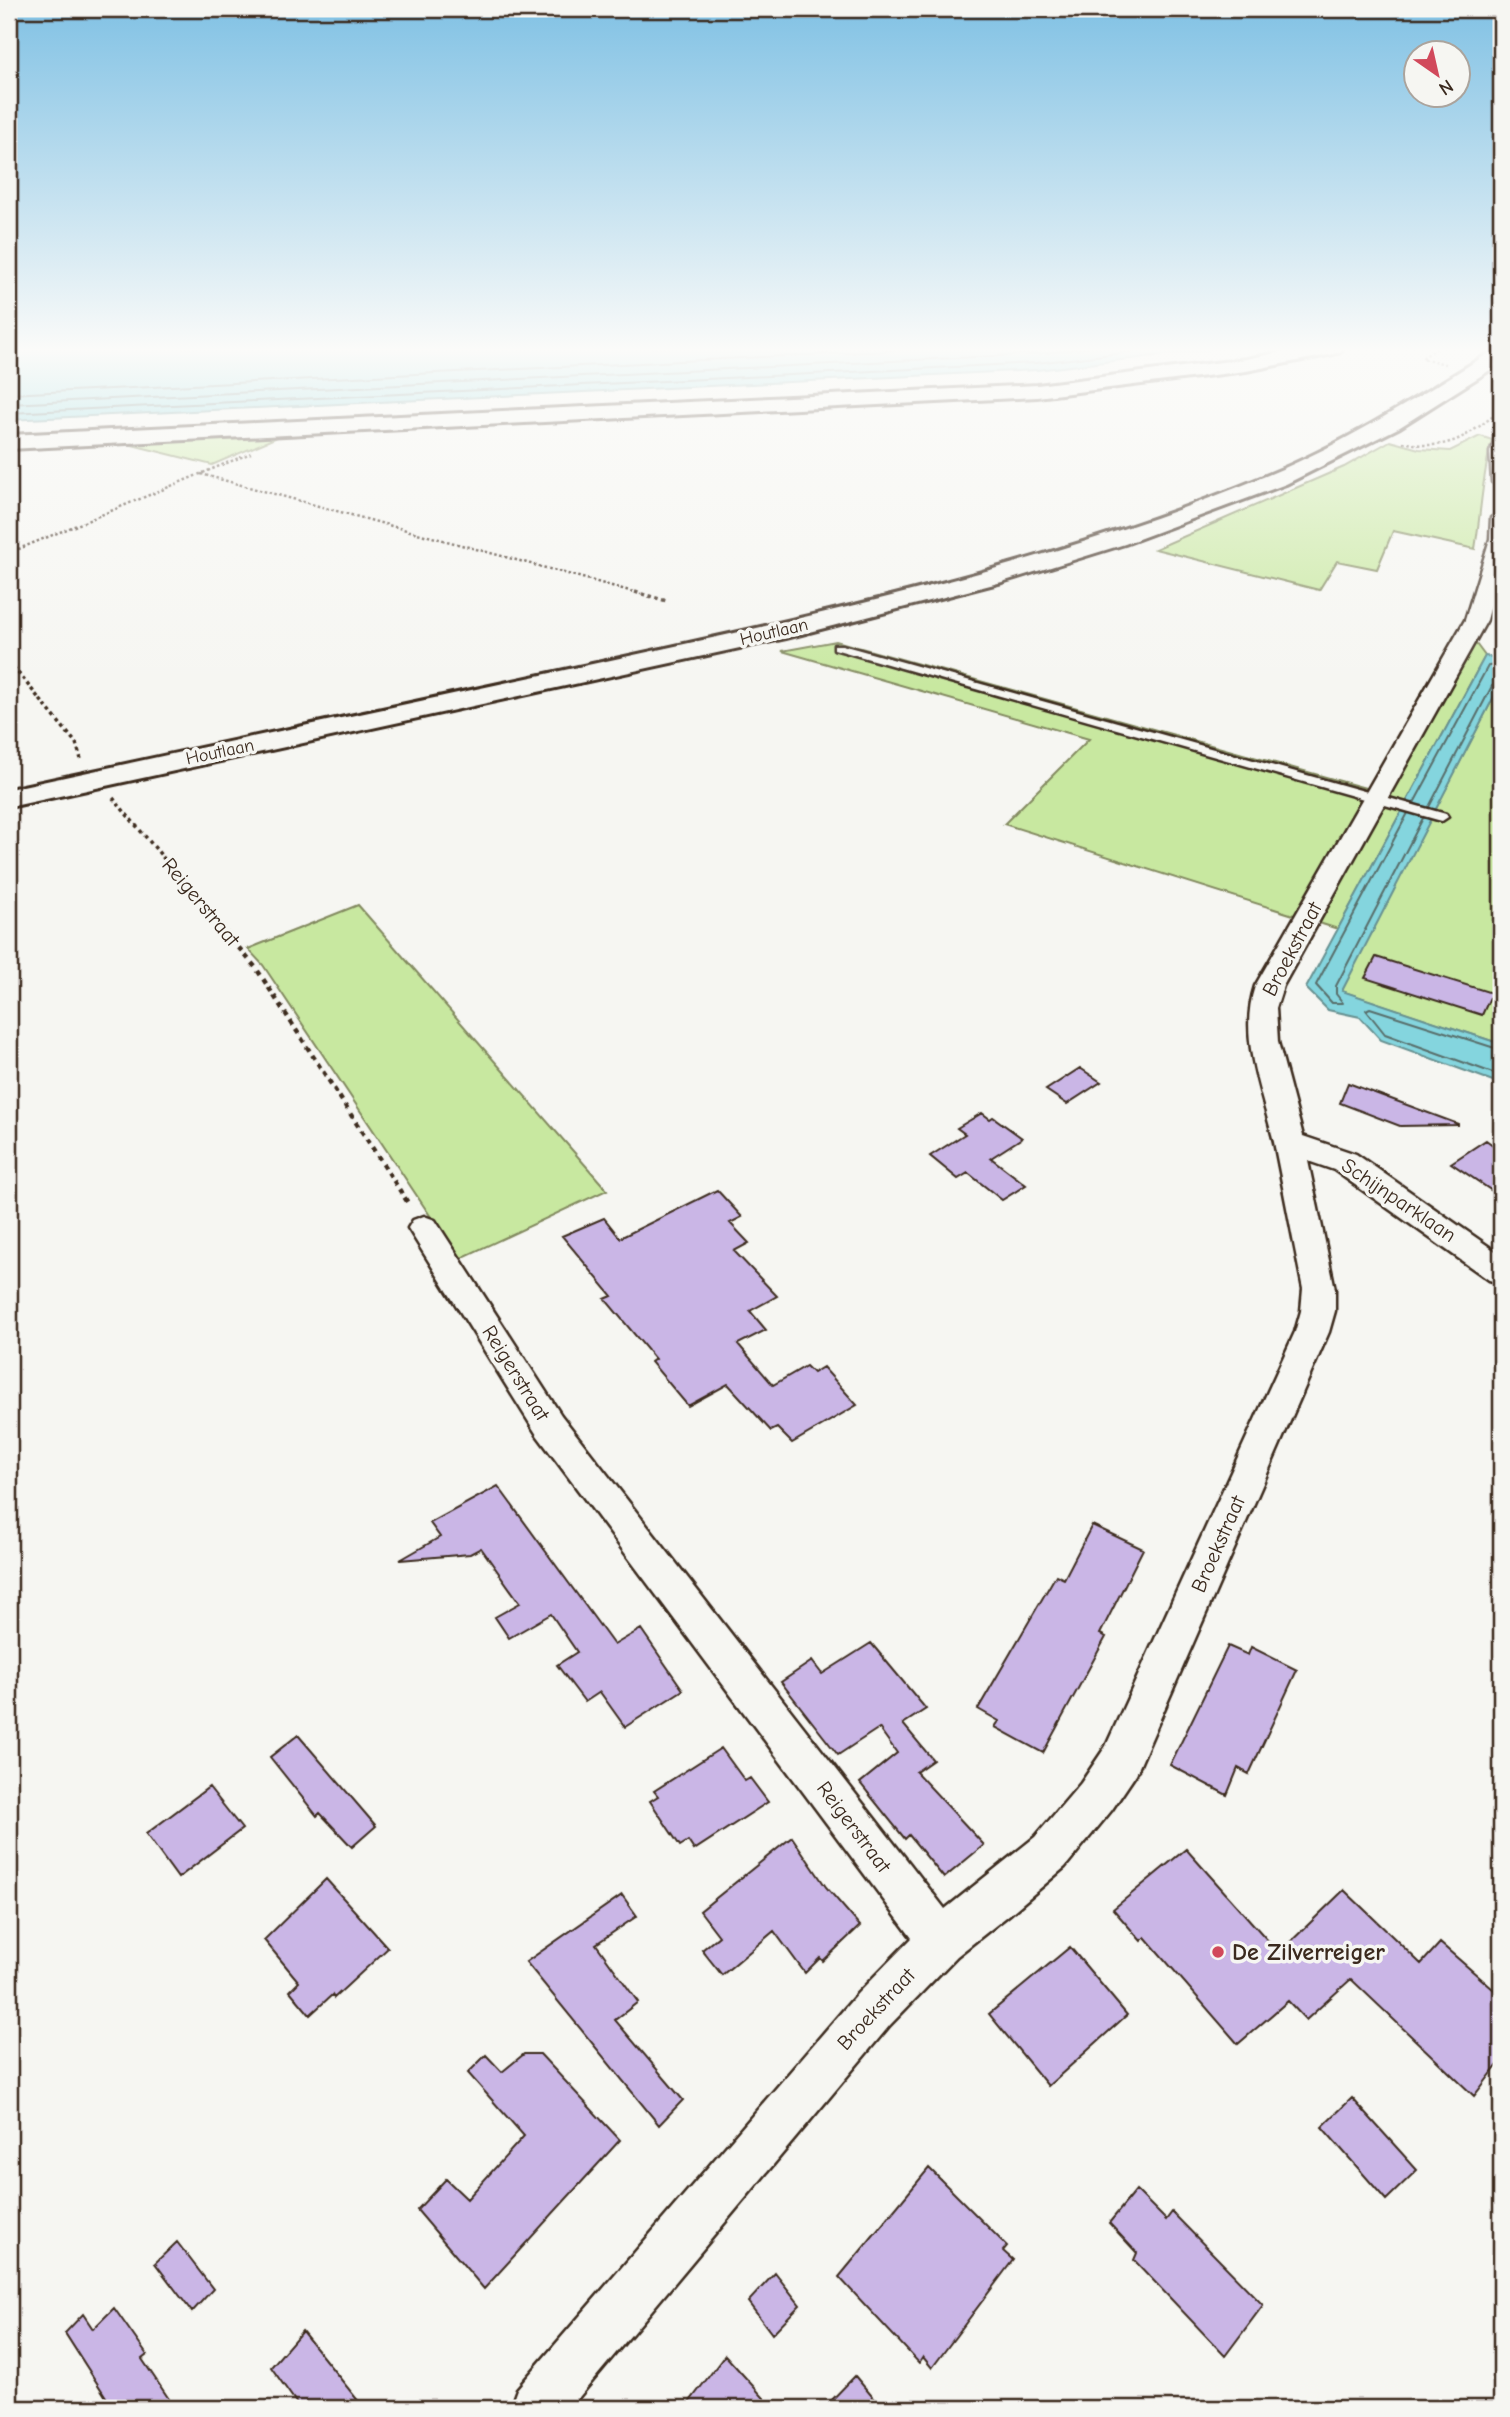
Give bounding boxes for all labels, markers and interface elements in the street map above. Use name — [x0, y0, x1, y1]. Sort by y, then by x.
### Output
north arrow — [1402, 38, 1472, 108]
text: N — [1435, 75, 1457, 100]
street label: Houtlaan — [738, 614, 810, 650]
street label: Houtlaan — [184, 735, 256, 769]
street label: Reigerstraat — [157, 853, 246, 952]
street label: Broekstraat — [1257, 897, 1327, 1000]
street label: Schijnparklaan — [1337, 1153, 1461, 1247]
street label: Reigerstraat — [477, 1321, 555, 1426]
street label: Broekstraat — [1186, 1491, 1250, 1596]
street label: Reigerstraat — [812, 1777, 897, 1878]
place label: De Zilverreiger — [1232, 1938, 1385, 1966]
marker: De Zilverreiger — [1210, 1944, 1226, 1960]
street label: Broekstraat — [832, 1962, 921, 2055]

